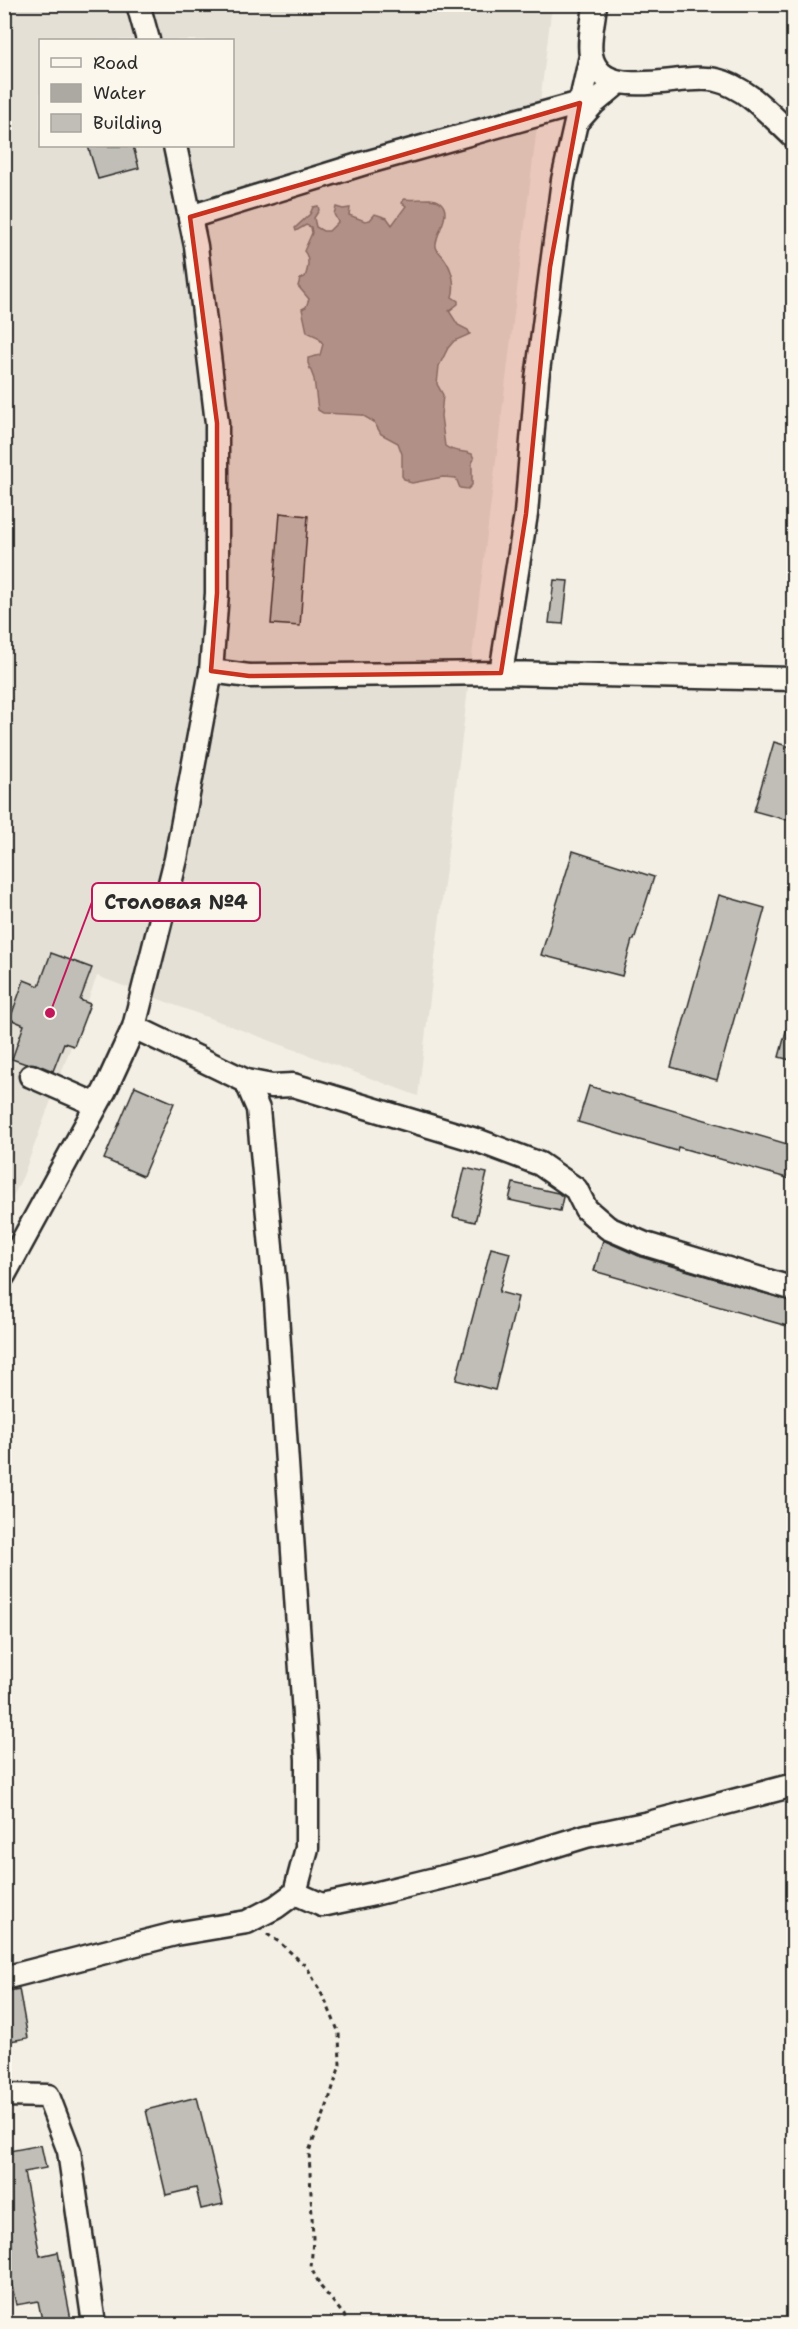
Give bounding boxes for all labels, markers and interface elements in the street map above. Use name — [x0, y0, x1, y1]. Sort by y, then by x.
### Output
legend — [39, 39, 234, 147]
text: Road — [93, 51, 138, 75]
text: Water — [93, 81, 146, 105]
text: Building — [93, 111, 162, 135]
callout: Столовая №4 — [92, 883, 260, 921]
text: Столовая №4 — [104, 889, 248, 915]

